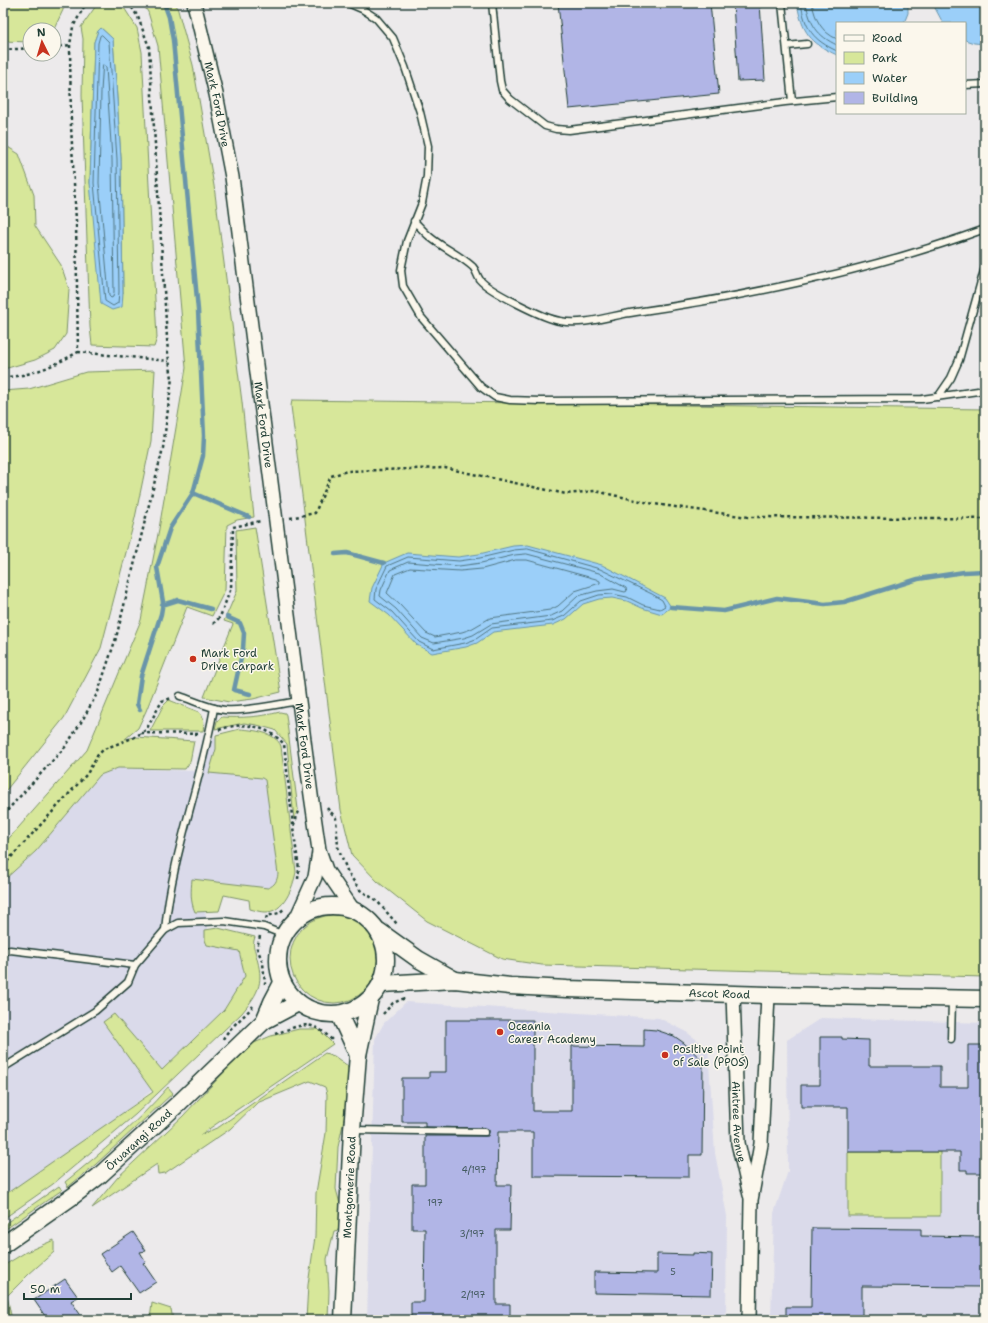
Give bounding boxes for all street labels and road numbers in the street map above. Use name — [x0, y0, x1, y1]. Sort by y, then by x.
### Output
street label: Mark Ford Drive — [201, 60, 234, 148]
street label: Mark Ford Drive — [251, 381, 277, 469]
street label: Mark Ford Drive — [292, 702, 318, 790]
street label: Ascot Road — [689, 985, 750, 1002]
street label: Aintree Avenue — [728, 1081, 750, 1164]
street label: Ōruarangi Road — [102, 1106, 175, 1174]
street label: Montgomerie Road — [339, 1136, 359, 1239]

